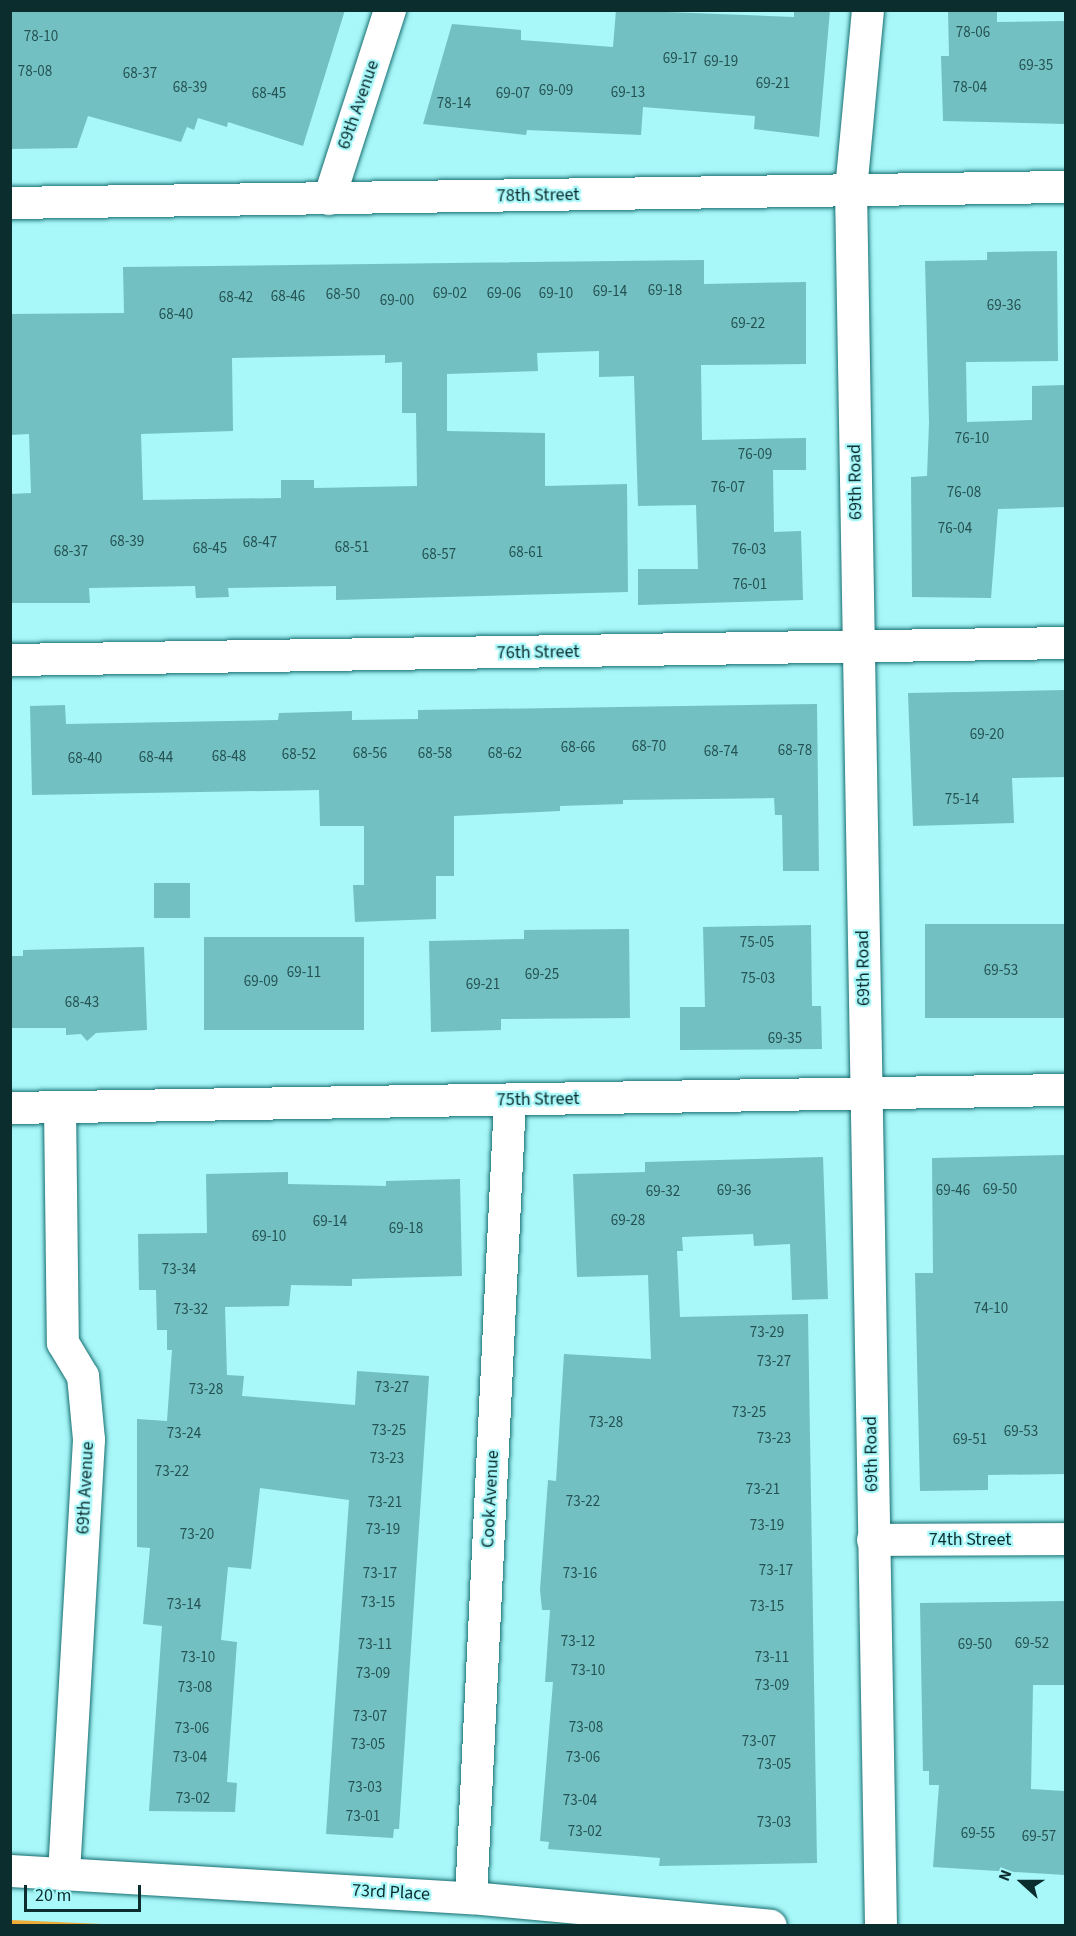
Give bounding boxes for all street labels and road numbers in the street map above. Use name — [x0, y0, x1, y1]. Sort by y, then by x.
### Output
street label: 69th Avenue — [334, 58, 384, 152]
street label: 78th Street — [497, 184, 579, 208]
street label: 69th Road — [845, 444, 867, 520]
street label: 76th Street — [497, 641, 579, 665]
street label: 69th Road — [853, 930, 875, 1006]
street label: 75th Street — [497, 1088, 579, 1112]
street label: 69th Road — [861, 1416, 883, 1492]
street label: 69th Avenue — [73, 1441, 99, 1535]
street label: Cook Avenue — [478, 1450, 504, 1548]
street label: 74th Street — [929, 1529, 1011, 1551]
street label: 73rd Place — [351, 1880, 431, 1906]

